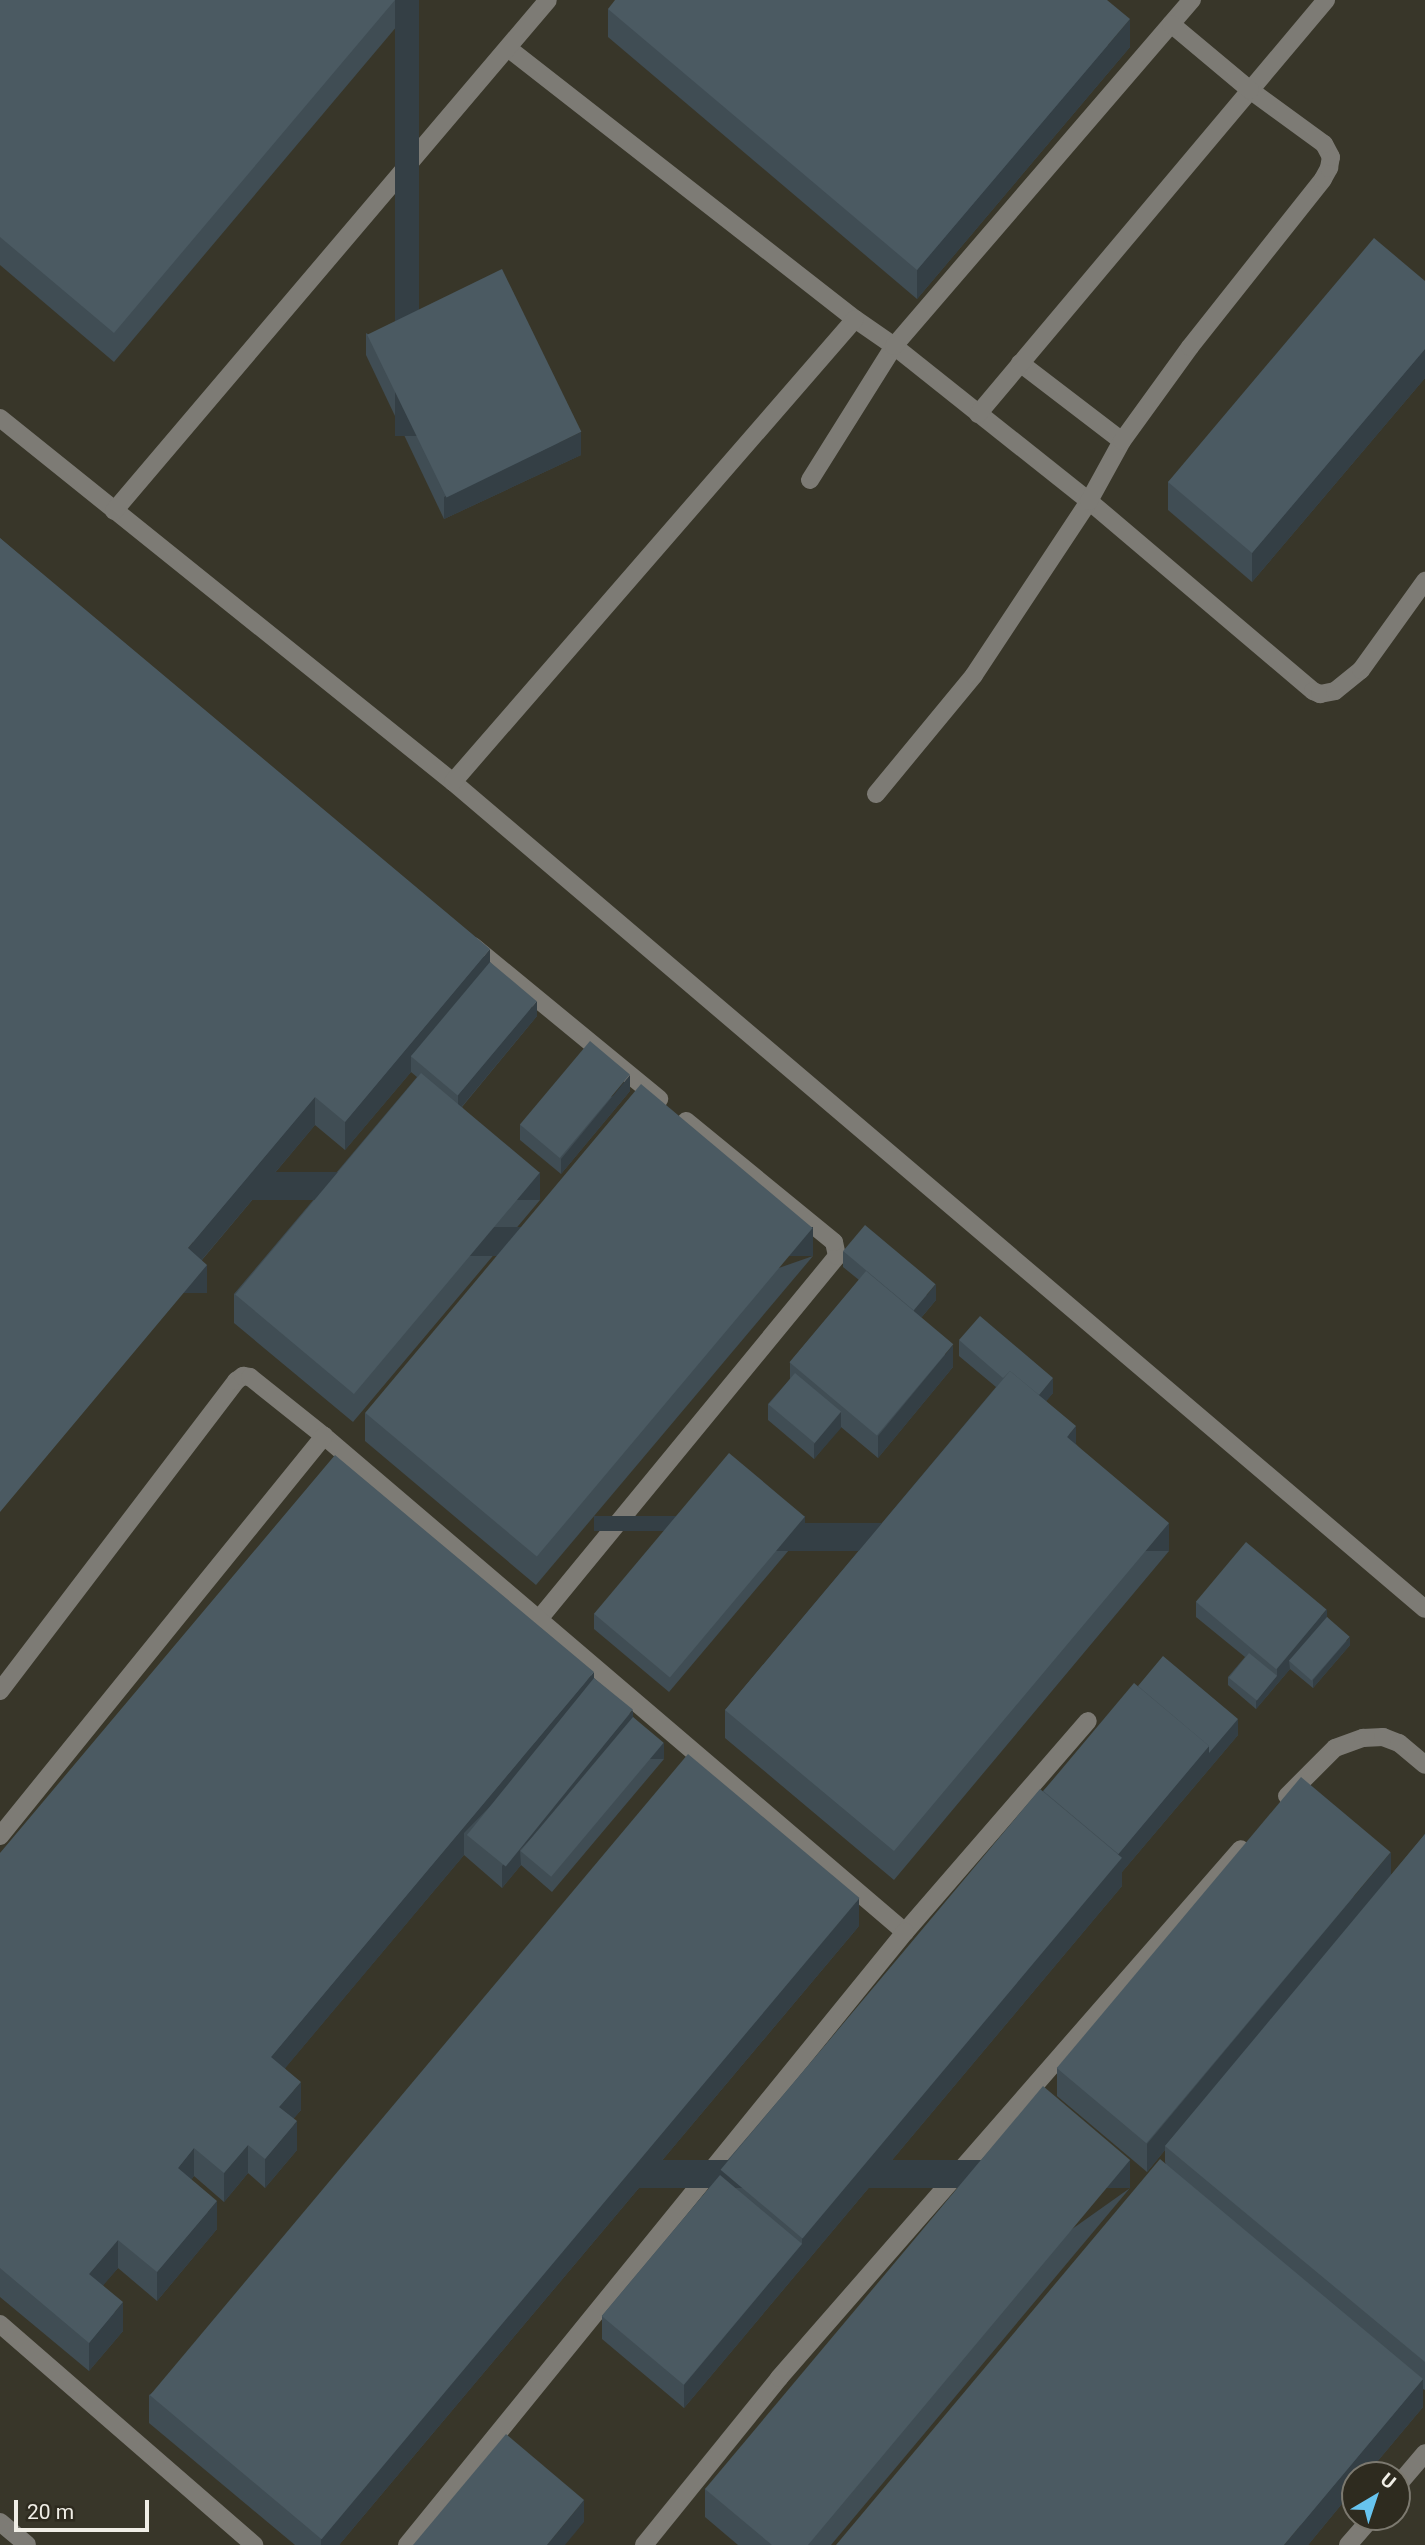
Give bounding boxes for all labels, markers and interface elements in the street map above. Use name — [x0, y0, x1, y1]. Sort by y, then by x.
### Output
north arrow — [1341, 2461, 1411, 2531]
text: U — [1376, 2468, 1400, 2494]
scale bar — [18, 2486, 152, 2530]
text: 20 m — [27, 2500, 74, 2524]

